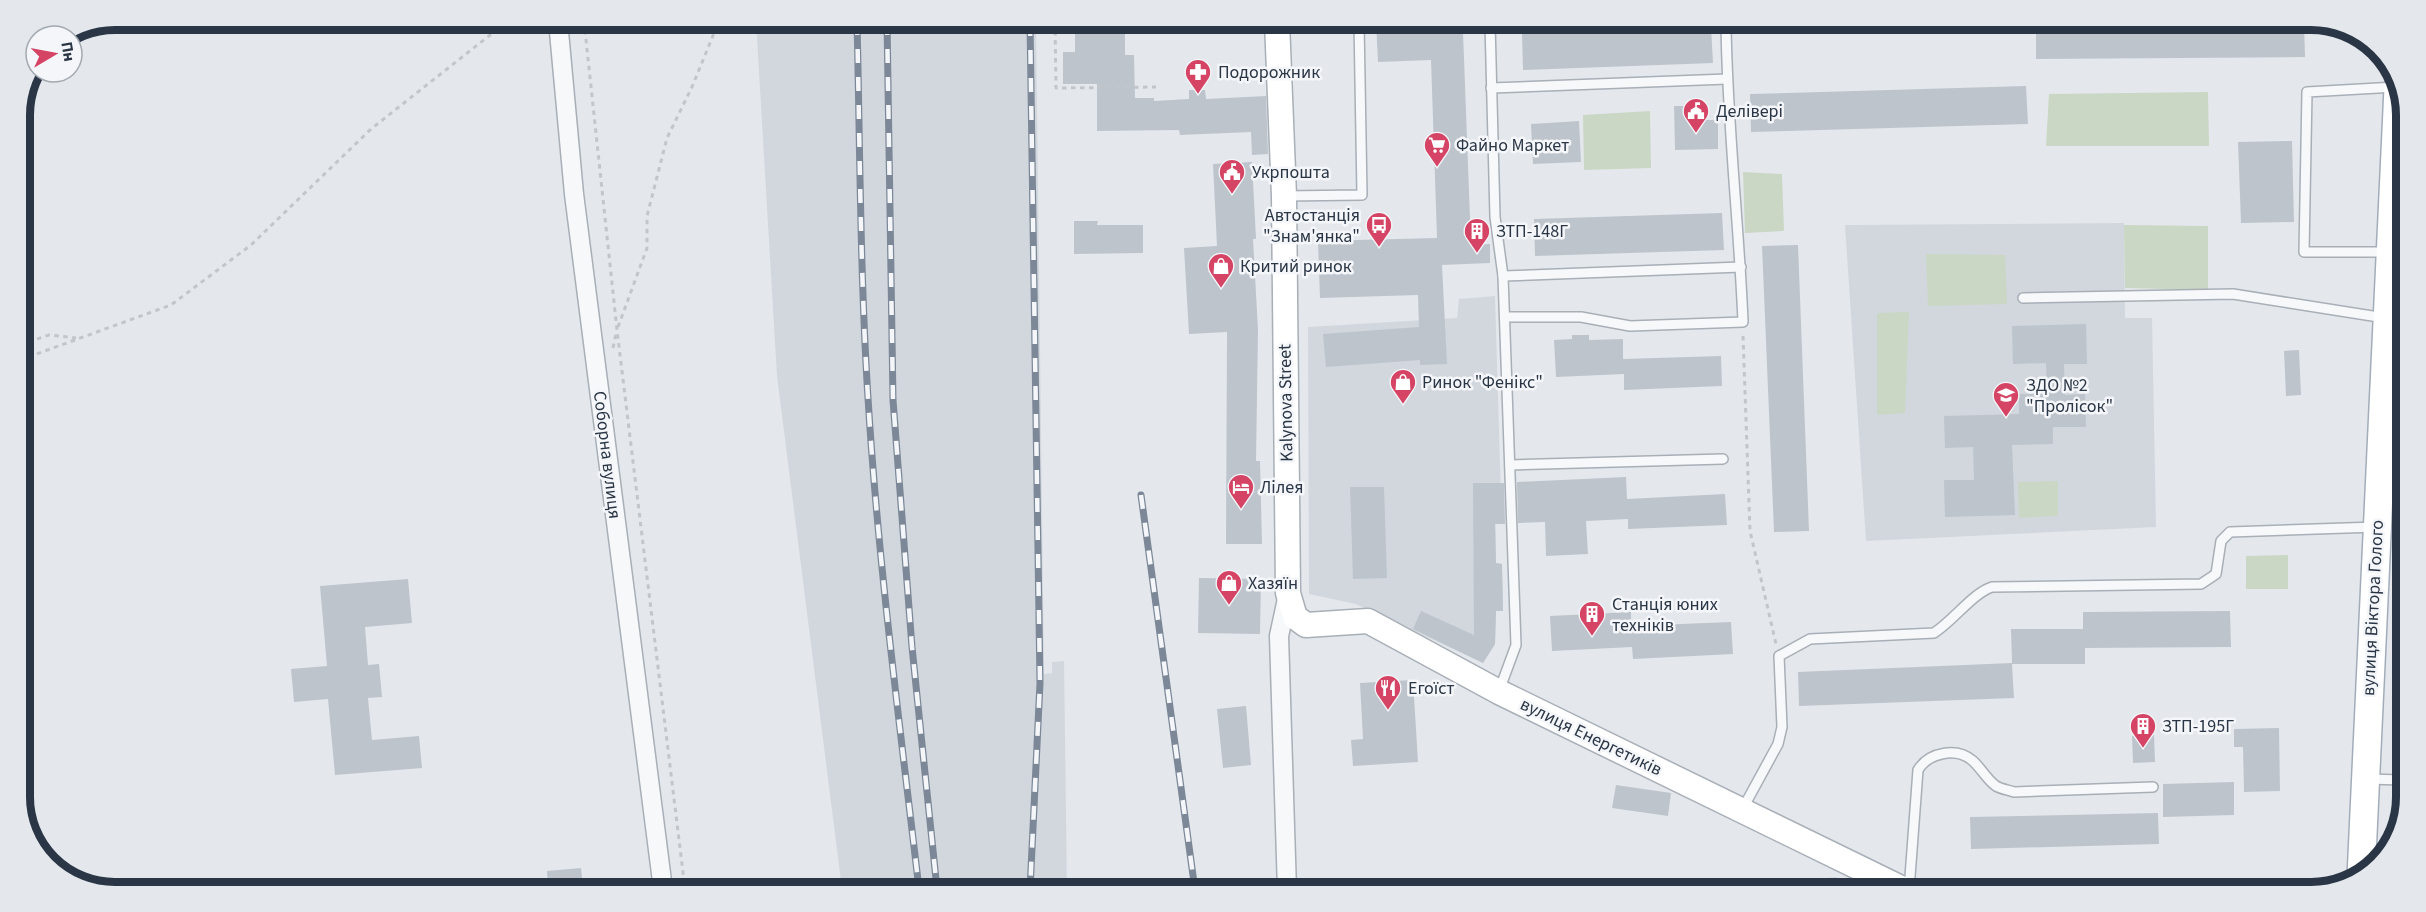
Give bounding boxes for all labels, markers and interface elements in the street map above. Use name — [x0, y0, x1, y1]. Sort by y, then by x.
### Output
north arrow — [24, 24, 84, 84]
text: Пн — [55, 40, 80, 63]
pharmacy icon: Подорожник — [1183, 57, 1213, 95]
place label: Подорожник — [1218, 60, 1320, 85]
public building icon: Делівері — [1681, 96, 1711, 134]
place label: Делівері — [1716, 99, 1783, 124]
supermarket icon: Файно Маркет — [1422, 130, 1452, 168]
place label: Файно Маркет — [1456, 133, 1569, 158]
public building icon: Укрпошта — [1217, 157, 1247, 195]
place label: Укрпошта — [1252, 160, 1330, 185]
place label: Автостанція "Знам'янка" — [1263, 203, 1360, 249]
bus stop icon: Автостанція "Знам'янка" — [1364, 210, 1394, 248]
building icon: ЗТП-148Г — [1462, 216, 1492, 254]
place label: ЗТП-148Г — [1496, 219, 1568, 244]
shop icon: Критий ринок — [1206, 251, 1236, 289]
place label: Критий ринок — [1240, 254, 1352, 279]
street label: Kalynova Street — [1272, 344, 1300, 462]
shop icon: Ринок "Фенікс" — [1388, 367, 1418, 405]
place label: Ринок "Фенікс" — [1422, 370, 1543, 395]
place label: ЗДО №2 "Пролісок" — [2026, 373, 2113, 419]
school or university icon: ЗДО №2 "Пролісок" — [1991, 380, 2021, 418]
street label: Соборна вулиця — [587, 390, 627, 520]
hotel icon: Лілея — [1226, 472, 1256, 510]
place label: Лілея — [1260, 475, 1303, 500]
street label: вулиця Віктора Голого — [2356, 519, 2390, 697]
shop icon: Хазяїн — [1214, 568, 1244, 606]
place label: Хазяїн — [1248, 571, 1298, 596]
place label: Станція юних техніків — [1612, 592, 1718, 638]
building icon: Станція юних техніків — [1577, 599, 1607, 637]
restaurant icon: Егоїст — [1373, 673, 1403, 711]
place label: Егоїст — [1408, 676, 1455, 701]
street label: вулиця Енергетиків — [1516, 692, 1666, 782]
building icon: ЗТП-195Г — [2128, 711, 2158, 749]
place label: ЗТП-195Г — [2162, 714, 2234, 739]

